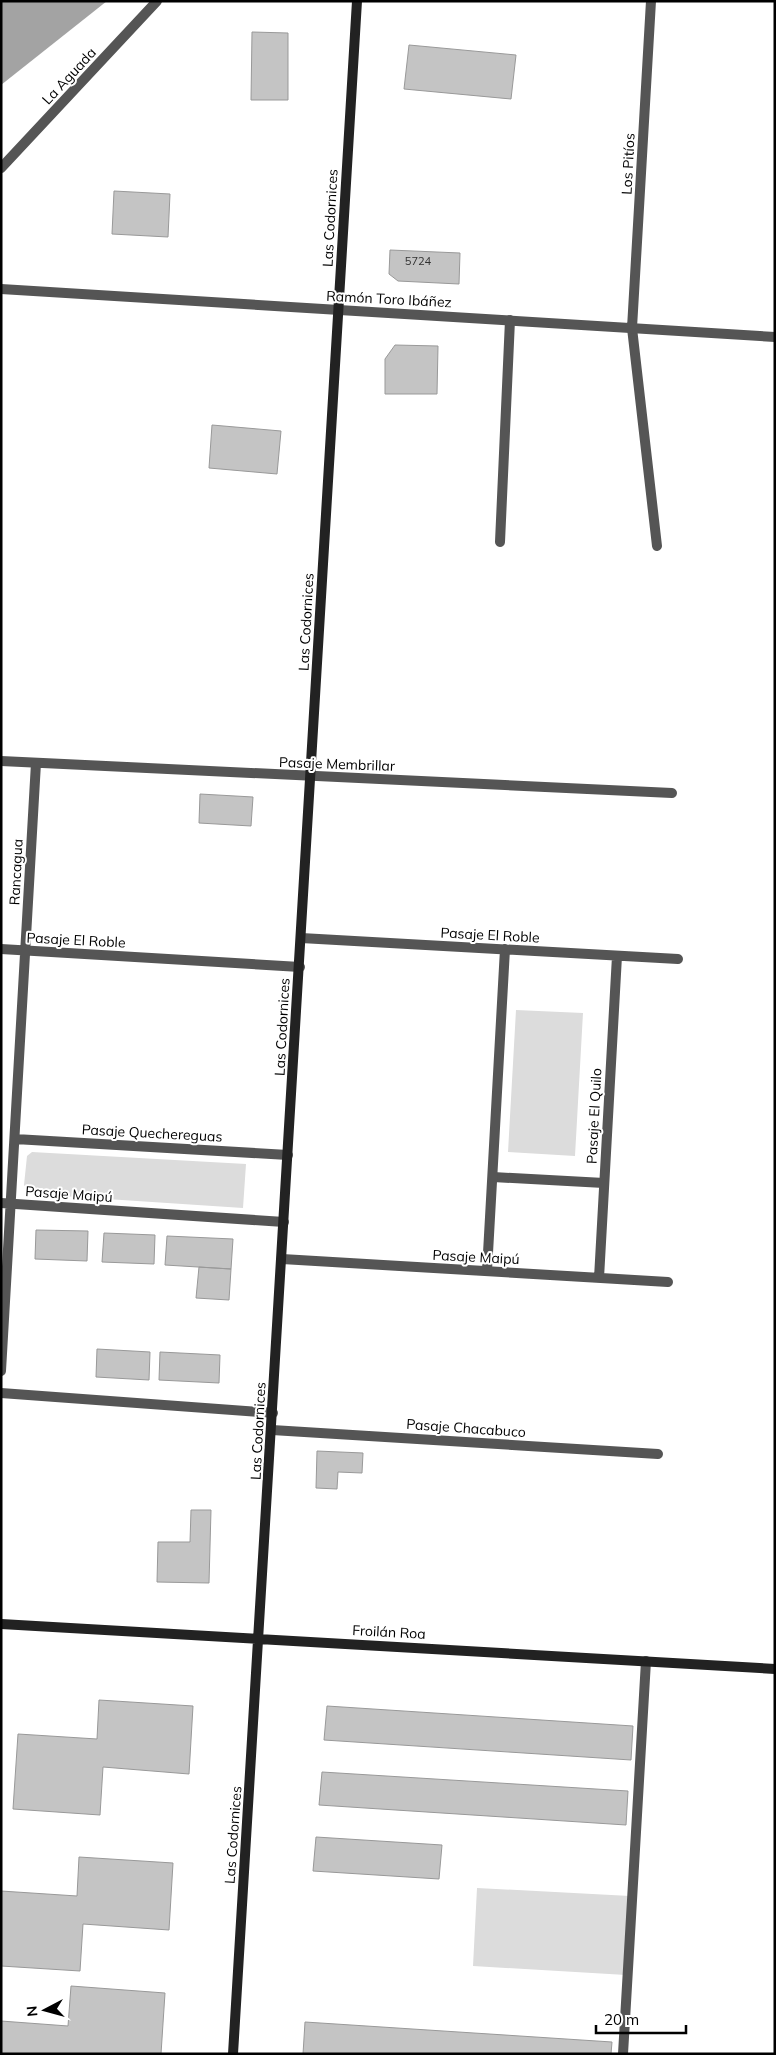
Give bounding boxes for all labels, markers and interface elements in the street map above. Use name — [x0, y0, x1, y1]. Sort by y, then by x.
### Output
street label: La Aguada — [38, 44, 100, 108]
street label: Los Pitíos — [617, 133, 639, 195]
street label: Las Codornices — [318, 169, 342, 267]
house number: 5724 — [405, 254, 432, 268]
street label: Ramón Toro Ibáñez — [326, 287, 452, 311]
street label: Las Codornices — [294, 573, 318, 671]
street label: Pasaje Membrillar — [279, 753, 396, 775]
street label: Rancagua — [5, 838, 27, 906]
street label: Pasaje El Roble — [440, 923, 540, 947]
street label: Pasaje El Roble — [26, 928, 126, 952]
street label: Las Codornices — [270, 978, 294, 1076]
street label: Pasaje El Quilo — [583, 1068, 605, 1164]
street label: Pasaje Quechereguas — [81, 1120, 223, 1146]
street label: Pasaje Maipú — [25, 1182, 113, 1206]
street label: Pasaje Maipú — [432, 1246, 520, 1268]
street label: Las Codornices — [246, 1382, 270, 1480]
street label: Pasaje Chacabuco — [406, 1415, 526, 1441]
street label: Froilán Roa — [352, 1621, 426, 1643]
street label: Las Codornices — [221, 1785, 245, 1885]
north arrow — [20, 1985, 70, 2035]
scale bar — [596, 2002, 686, 2034]
text: N — [23, 2005, 42, 2018]
text: 20 m — [604, 2010, 639, 2029]

